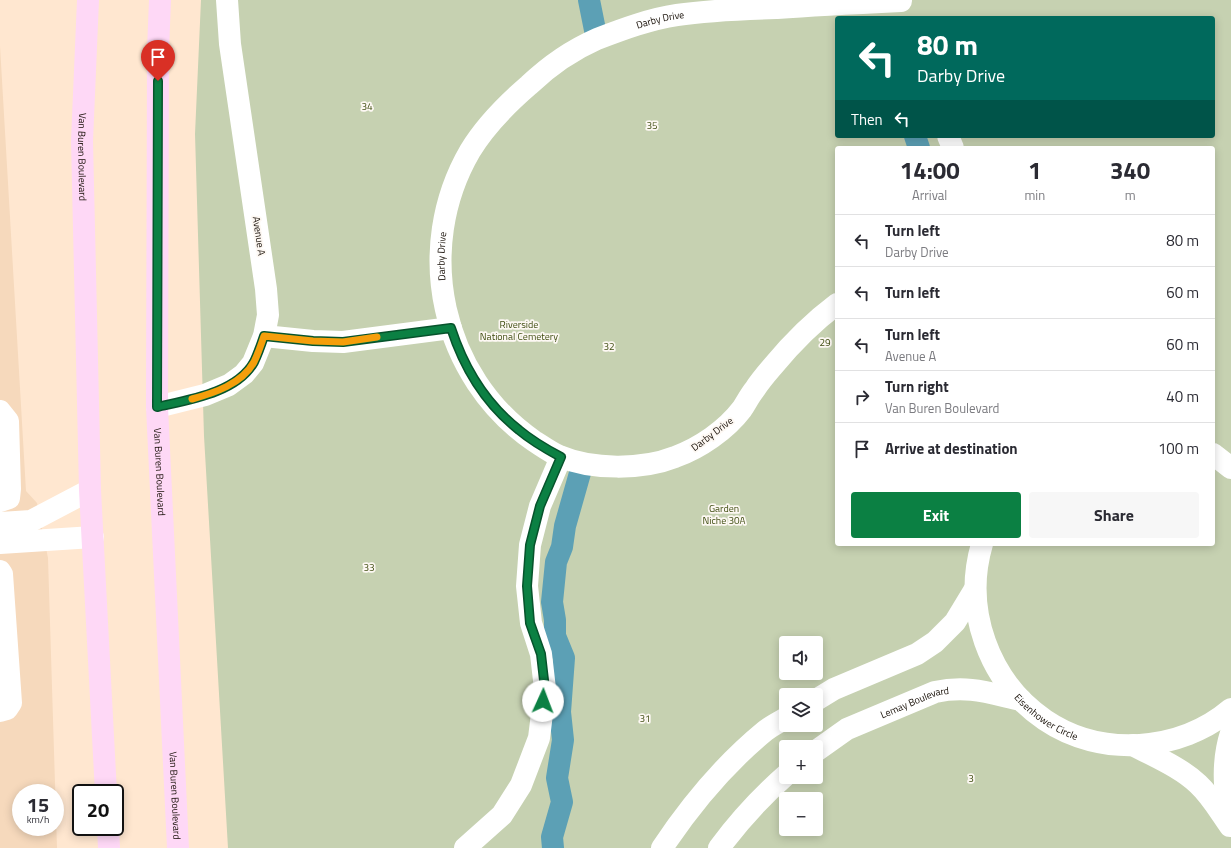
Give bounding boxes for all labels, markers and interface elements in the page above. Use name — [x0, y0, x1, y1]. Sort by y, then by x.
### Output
street label: Darby Drive — [634, 7, 685, 32]
text: 80 m — [917, 23, 978, 66]
icon: left — [851, 32, 903, 84]
pin — [141, 40, 175, 81]
icon: arrive — [147, 46, 169, 68]
text: Darby Drive — [917, 62, 1005, 89]
park label: 34 — [361, 99, 373, 114]
text: Then — [851, 108, 883, 131]
icon: left — [891, 108, 913, 130]
street label: Van Buren Boulevard — [74, 113, 91, 201]
park label: 35 — [646, 118, 658, 133]
text: 14:00 — [900, 152, 960, 188]
text: 1 — [1028, 152, 1042, 188]
text: 340 — [1110, 152, 1150, 188]
text: Arrival — [912, 185, 947, 205]
text: min — [1024, 185, 1045, 205]
text: m — [1125, 185, 1136, 205]
street label: Avenue A — [249, 215, 269, 257]
text: Turn left — [885, 219, 940, 242]
text: 80 m — [1166, 229, 1199, 252]
icon: left — [851, 230, 873, 252]
street label: Darby Drive — [433, 231, 450, 281]
text: Darby Drive — [885, 242, 949, 262]
text: Turn left — [885, 281, 940, 304]
text: 60 m — [1166, 281, 1199, 304]
icon: left — [851, 282, 873, 304]
park label: Riverside National Cemetery — [480, 317, 558, 344]
text: Turn left — [885, 323, 940, 346]
text: 60 m — [1166, 333, 1199, 356]
icon: left — [851, 334, 873, 356]
park label: 29 — [819, 335, 831, 350]
park label: 32 — [603, 339, 615, 354]
text: Avenue A — [885, 346, 936, 366]
text: Turn right — [885, 375, 949, 398]
text: 40 m — [1166, 385, 1199, 408]
icon: right — [851, 386, 873, 408]
text: Van Buren Boulevard — [885, 398, 999, 418]
street label: Darby Drive — [688, 413, 736, 455]
street label: Van Buren Boulevard — [151, 428, 170, 516]
text: Arrive at destination — [885, 437, 1018, 460]
text: 100 m — [1158, 437, 1199, 460]
icon: arrive — [851, 438, 873, 460]
button: Exit — [851, 492, 1021, 538]
button: Share — [1029, 492, 1199, 538]
park label: Garden Niche 30A — [702, 501, 746, 528]
park label: 33 — [363, 560, 375, 575]
map controls — [779, 636, 823, 836]
button: sound — [779, 636, 823, 680]
position arrow — [522, 680, 564, 722]
street label: Lemay Boulevard — [878, 682, 950, 722]
button: layers — [779, 688, 823, 732]
street label: Eisenhower Circle — [1011, 690, 1080, 744]
park label: 31 — [639, 711, 651, 726]
button: + — [779, 740, 823, 784]
street label: Van Buren Boulevard — [166, 751, 185, 840]
park label: 3 — [968, 771, 974, 786]
speed limit sign: 20 — [72, 784, 124, 836]
text: 15 — [27, 789, 49, 820]
button: − — [779, 792, 823, 836]
text: km/h — [27, 812, 49, 827]

